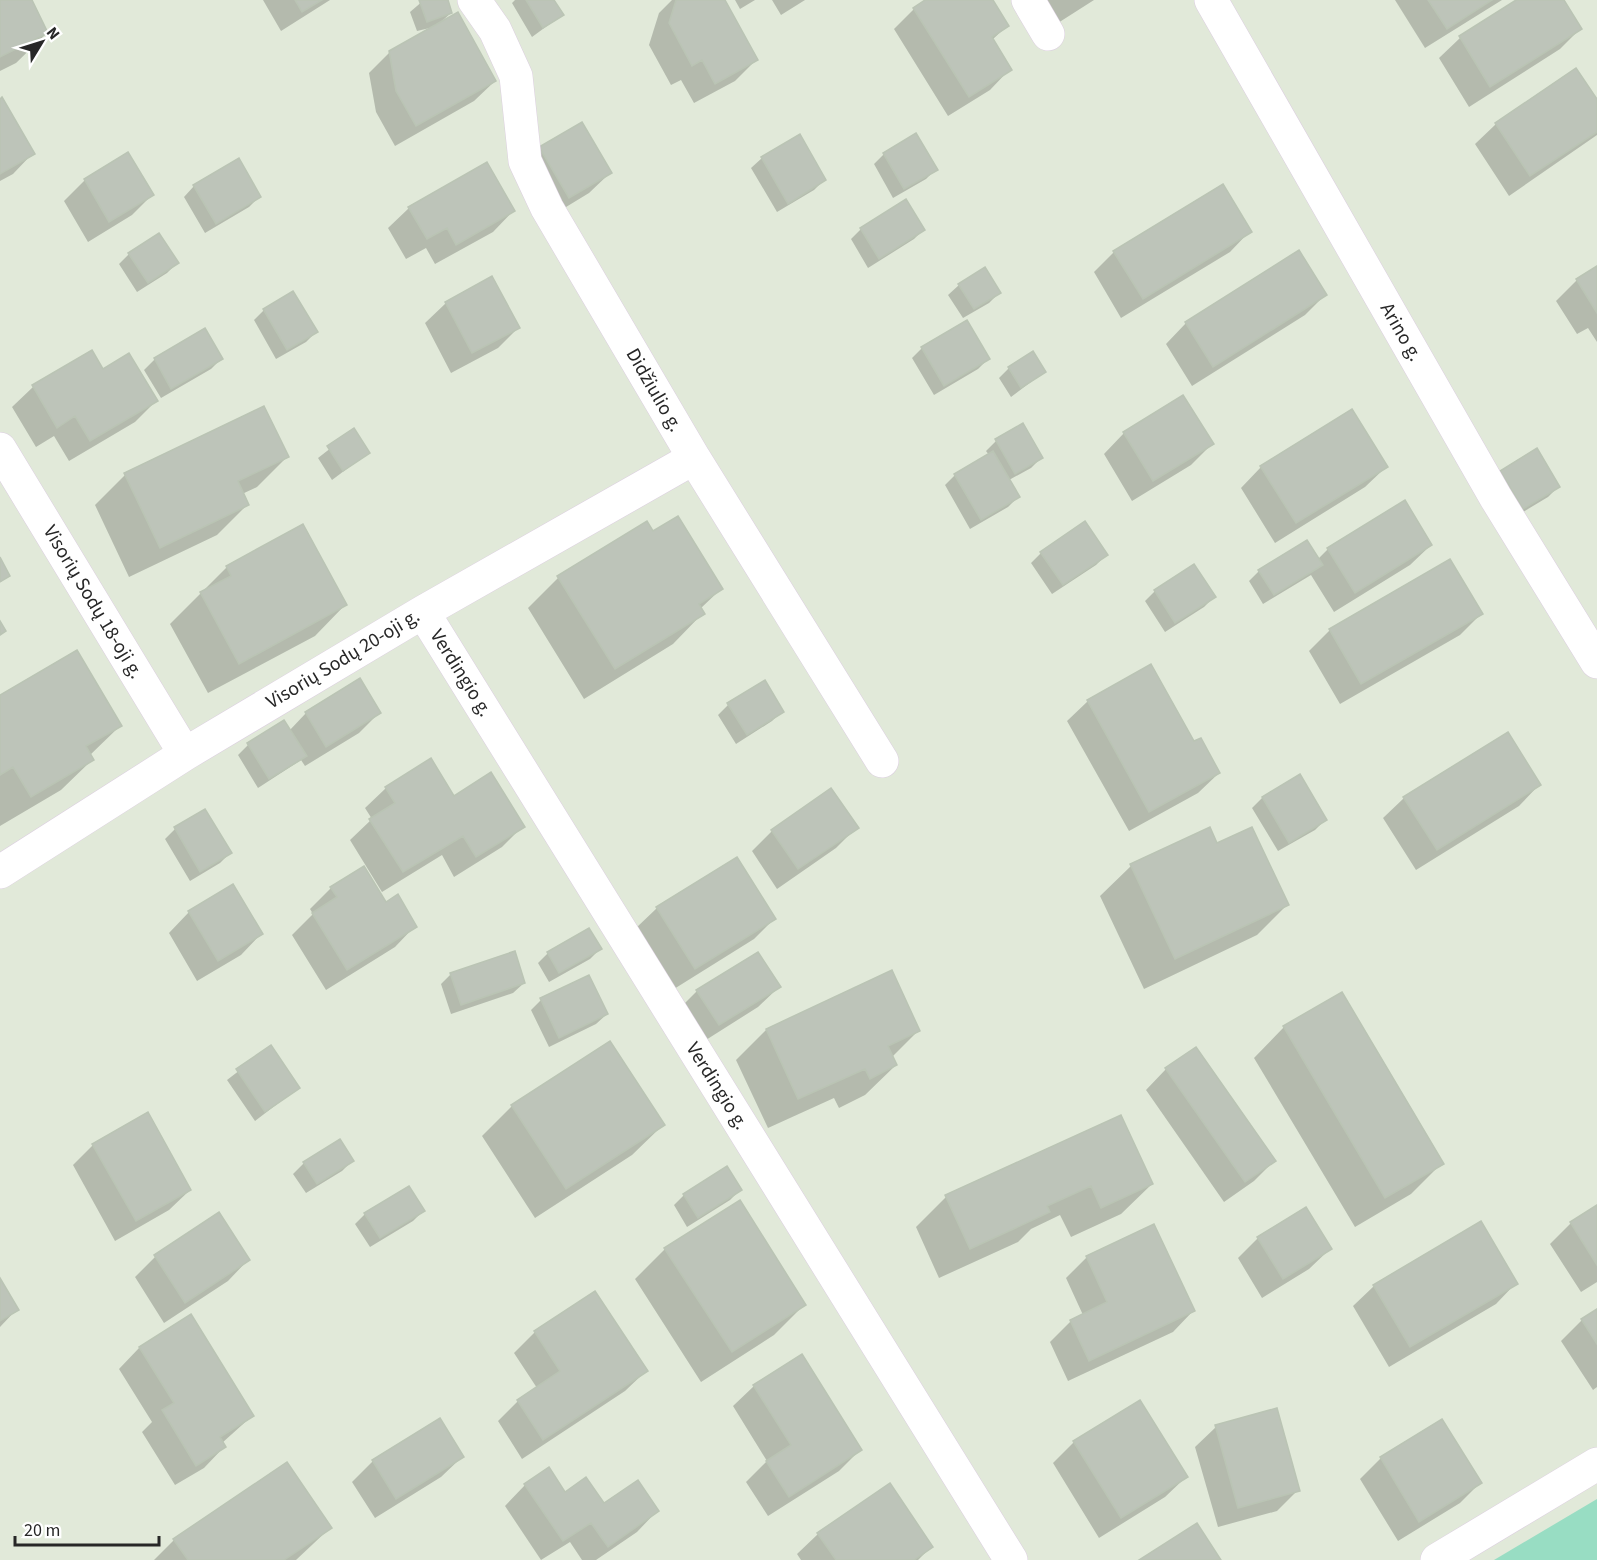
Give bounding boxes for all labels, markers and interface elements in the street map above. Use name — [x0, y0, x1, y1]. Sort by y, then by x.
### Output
north arrow — [12, 12, 72, 72]
text: N — [41, 22, 65, 44]
street label: Arino g. — [1373, 297, 1429, 367]
street label: Didžiulio g. — [619, 343, 689, 437]
street label: Visorių Sodų 18-oji g. — [36, 520, 150, 684]
street label: Visorių Sodų 20-oji g. — [261, 602, 425, 716]
street label: Verdingio g. — [423, 624, 499, 722]
street label: Verdingio g. — [679, 1037, 755, 1135]
scale bar — [15, 1509, 159, 1547]
text: 20 m — [24, 1518, 60, 1543]

